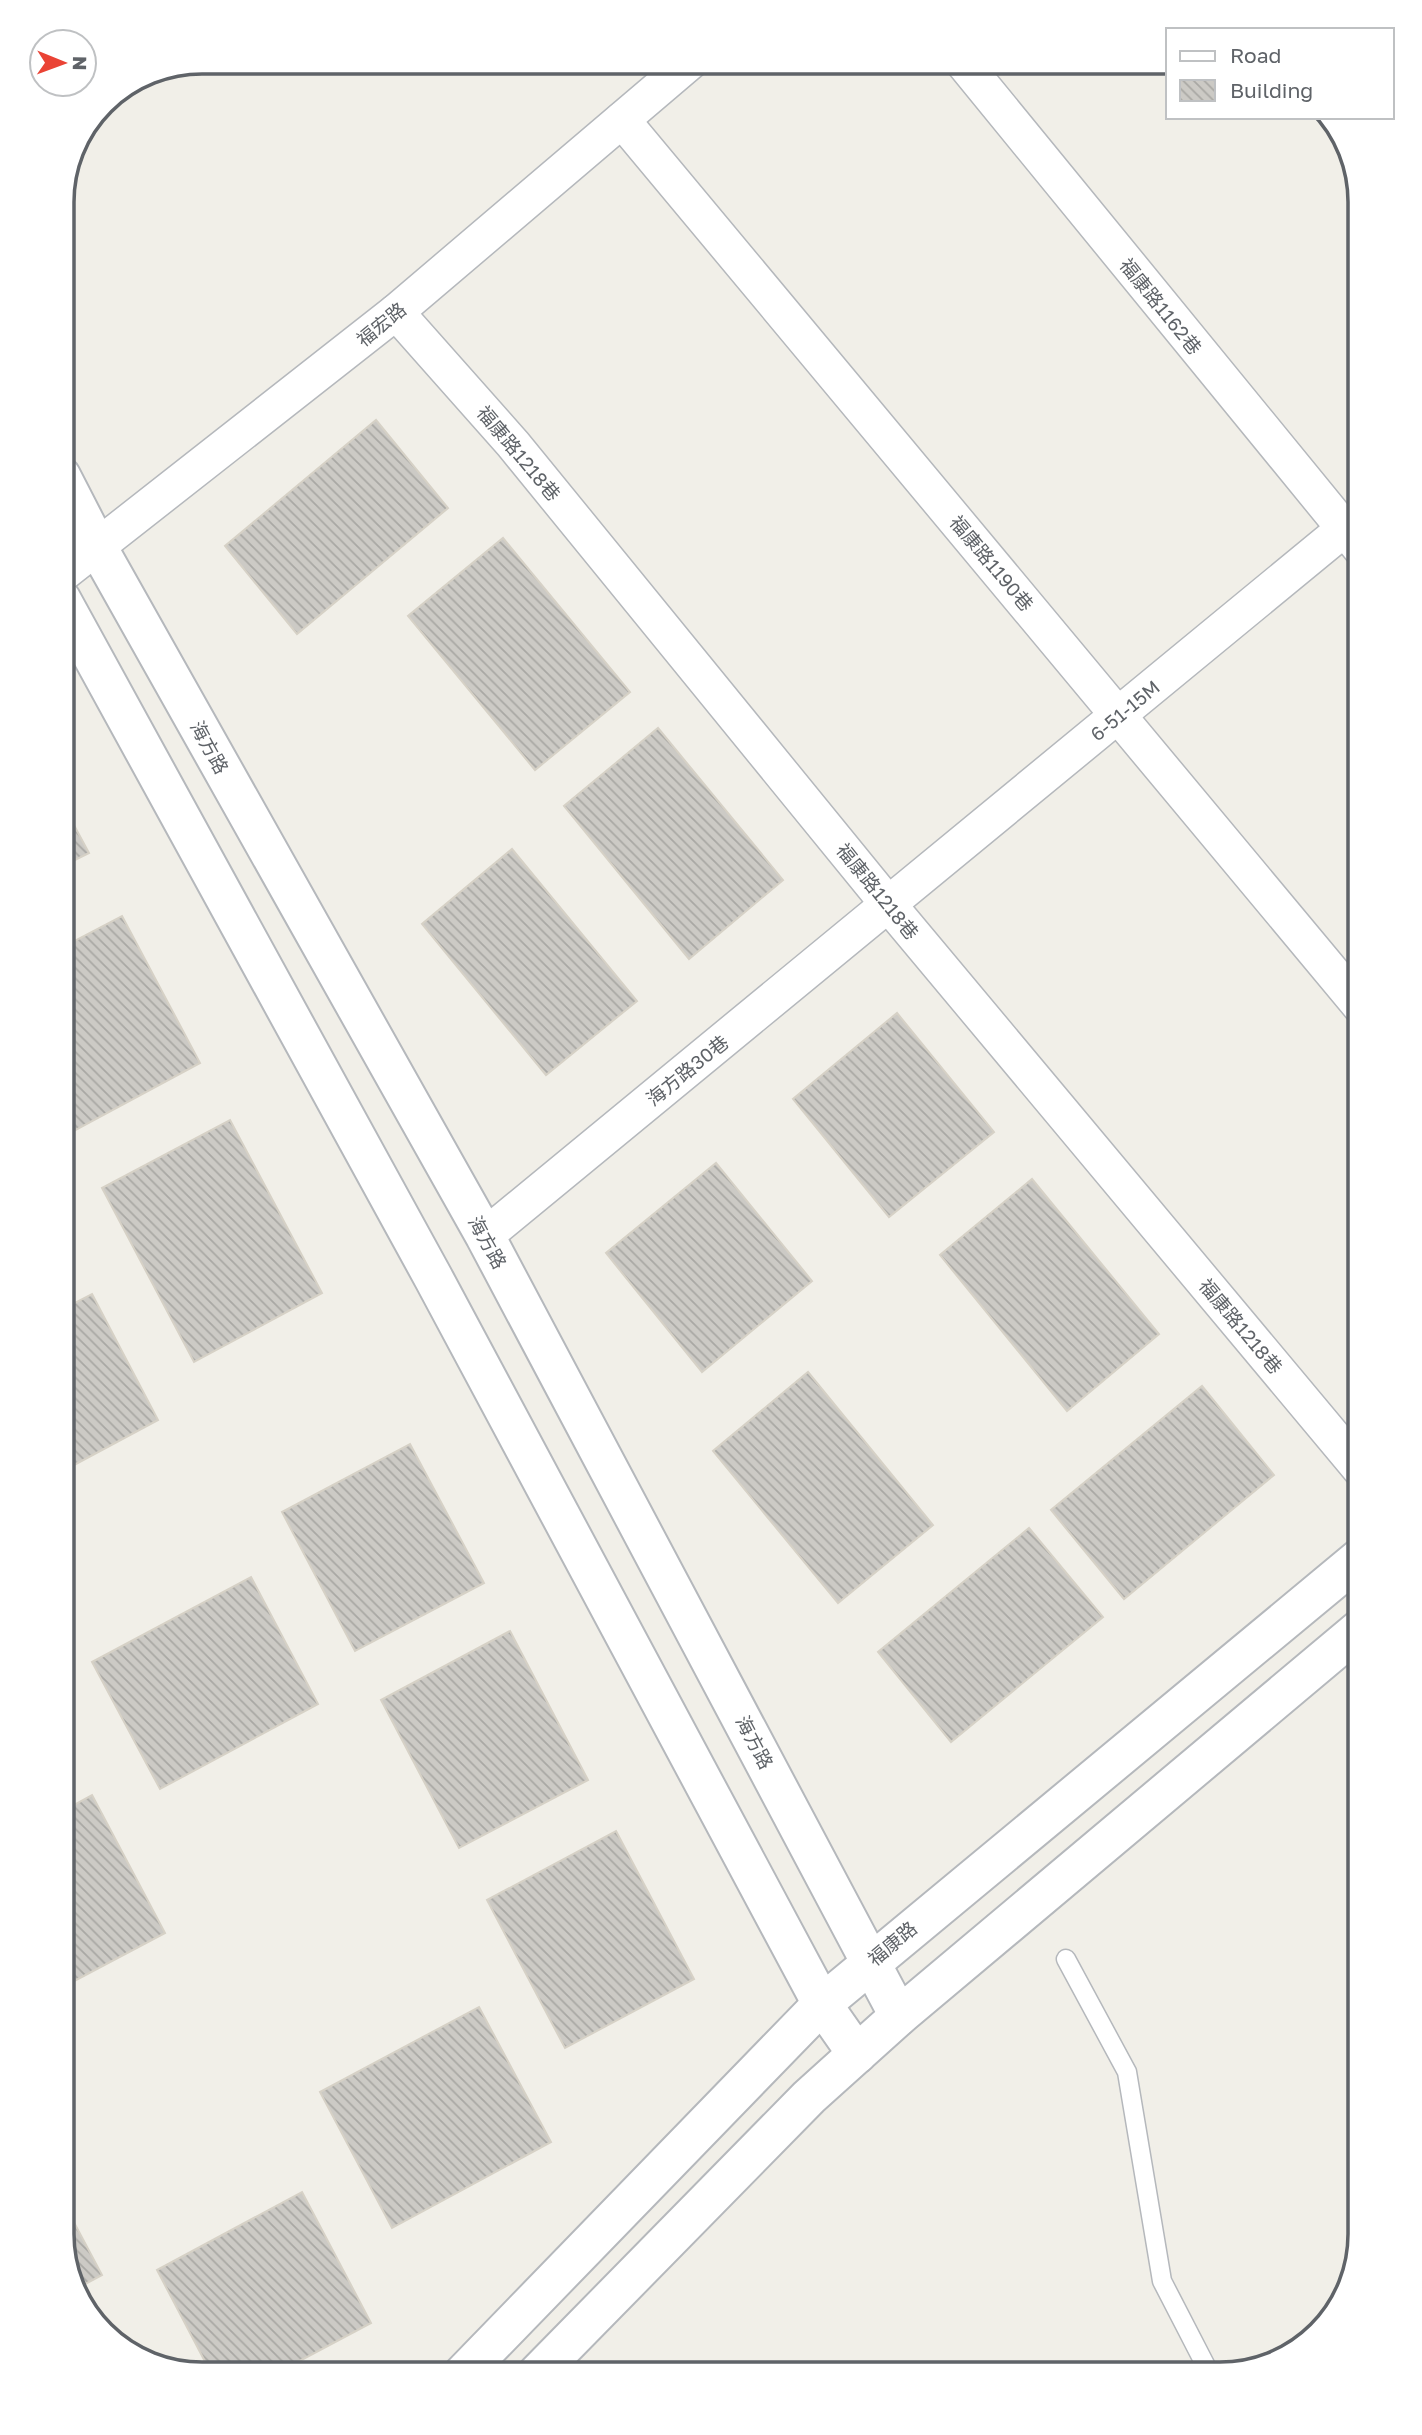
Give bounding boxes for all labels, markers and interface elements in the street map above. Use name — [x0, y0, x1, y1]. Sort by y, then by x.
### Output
north arrow — [28, 28, 98, 98]
legend — [1166, 28, 1394, 119]
text: Road — [1230, 42, 1281, 68]
text: N — [69, 56, 92, 71]
text: Building — [1230, 77, 1313, 103]
street label: 福康路1162巷 — [1115, 253, 1207, 359]
street label: 福宏路 — [352, 297, 410, 351]
street label: 福康路1218巷 — [473, 401, 565, 505]
street label: 福康路1190巷 — [945, 511, 1039, 615]
street label: 6-51-15M — [1085, 675, 1164, 745]
street label: 海方路 — [186, 716, 234, 778]
street label: 福康路1218巷 — [832, 838, 924, 944]
street label: 海方路30巷 — [641, 1030, 733, 1110]
street label: 海方路 — [464, 1211, 512, 1273]
street label: 福康路1218巷 — [1195, 1274, 1287, 1378]
street label: 海方路 — [731, 1711, 779, 1773]
street label: 福康路 — [863, 1916, 921, 1970]

